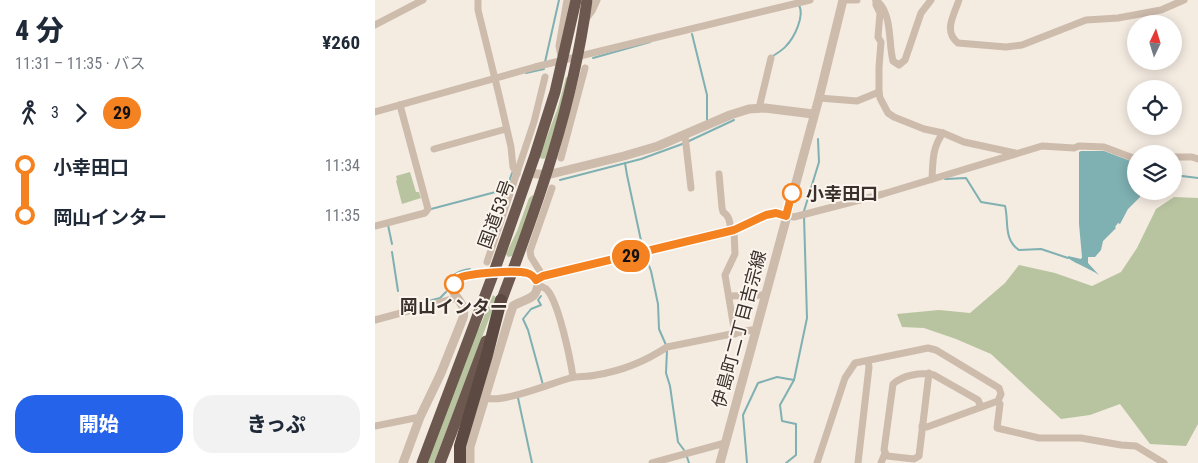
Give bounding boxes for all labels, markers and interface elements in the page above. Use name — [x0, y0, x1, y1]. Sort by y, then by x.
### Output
text: 4 分 — [15, 14, 64, 47]
north arrow — [1127, 15, 1183, 70]
map controls — [1127, 15, 1182, 200]
text: ¥260 — [322, 31, 360, 54]
text: 11:31 – 11:35 · バス — [15, 54, 145, 73]
button: locate — [1127, 80, 1182, 135]
icon: walk — [15, 99, 43, 127]
icon: forward — [67, 99, 95, 127]
text: 29 — [113, 102, 131, 123]
text: 3 — [51, 103, 59, 122]
button: layers — [1127, 145, 1182, 200]
text: 小幸田口 — [53, 156, 129, 179]
text: 11:34 — [325, 156, 360, 175]
street label: 国道53号 — [474, 177, 518, 251]
marker: 小幸田口 — [782, 183, 802, 203]
place label: 小幸田口 — [806, 183, 878, 204]
text: 岡山インター — [53, 206, 167, 229]
text: 11:35 — [325, 206, 360, 225]
line badge: 29 — [609, 240, 653, 272]
text: 29 — [622, 245, 640, 266]
street label: 伊島町二丁目吉宗線 — [708, 248, 770, 410]
marker: 岡山インター — [444, 274, 464, 294]
place label: 岡山インター — [400, 296, 508, 317]
button: 開始 — [15, 395, 183, 453]
button: きっぷ — [193, 395, 360, 453]

